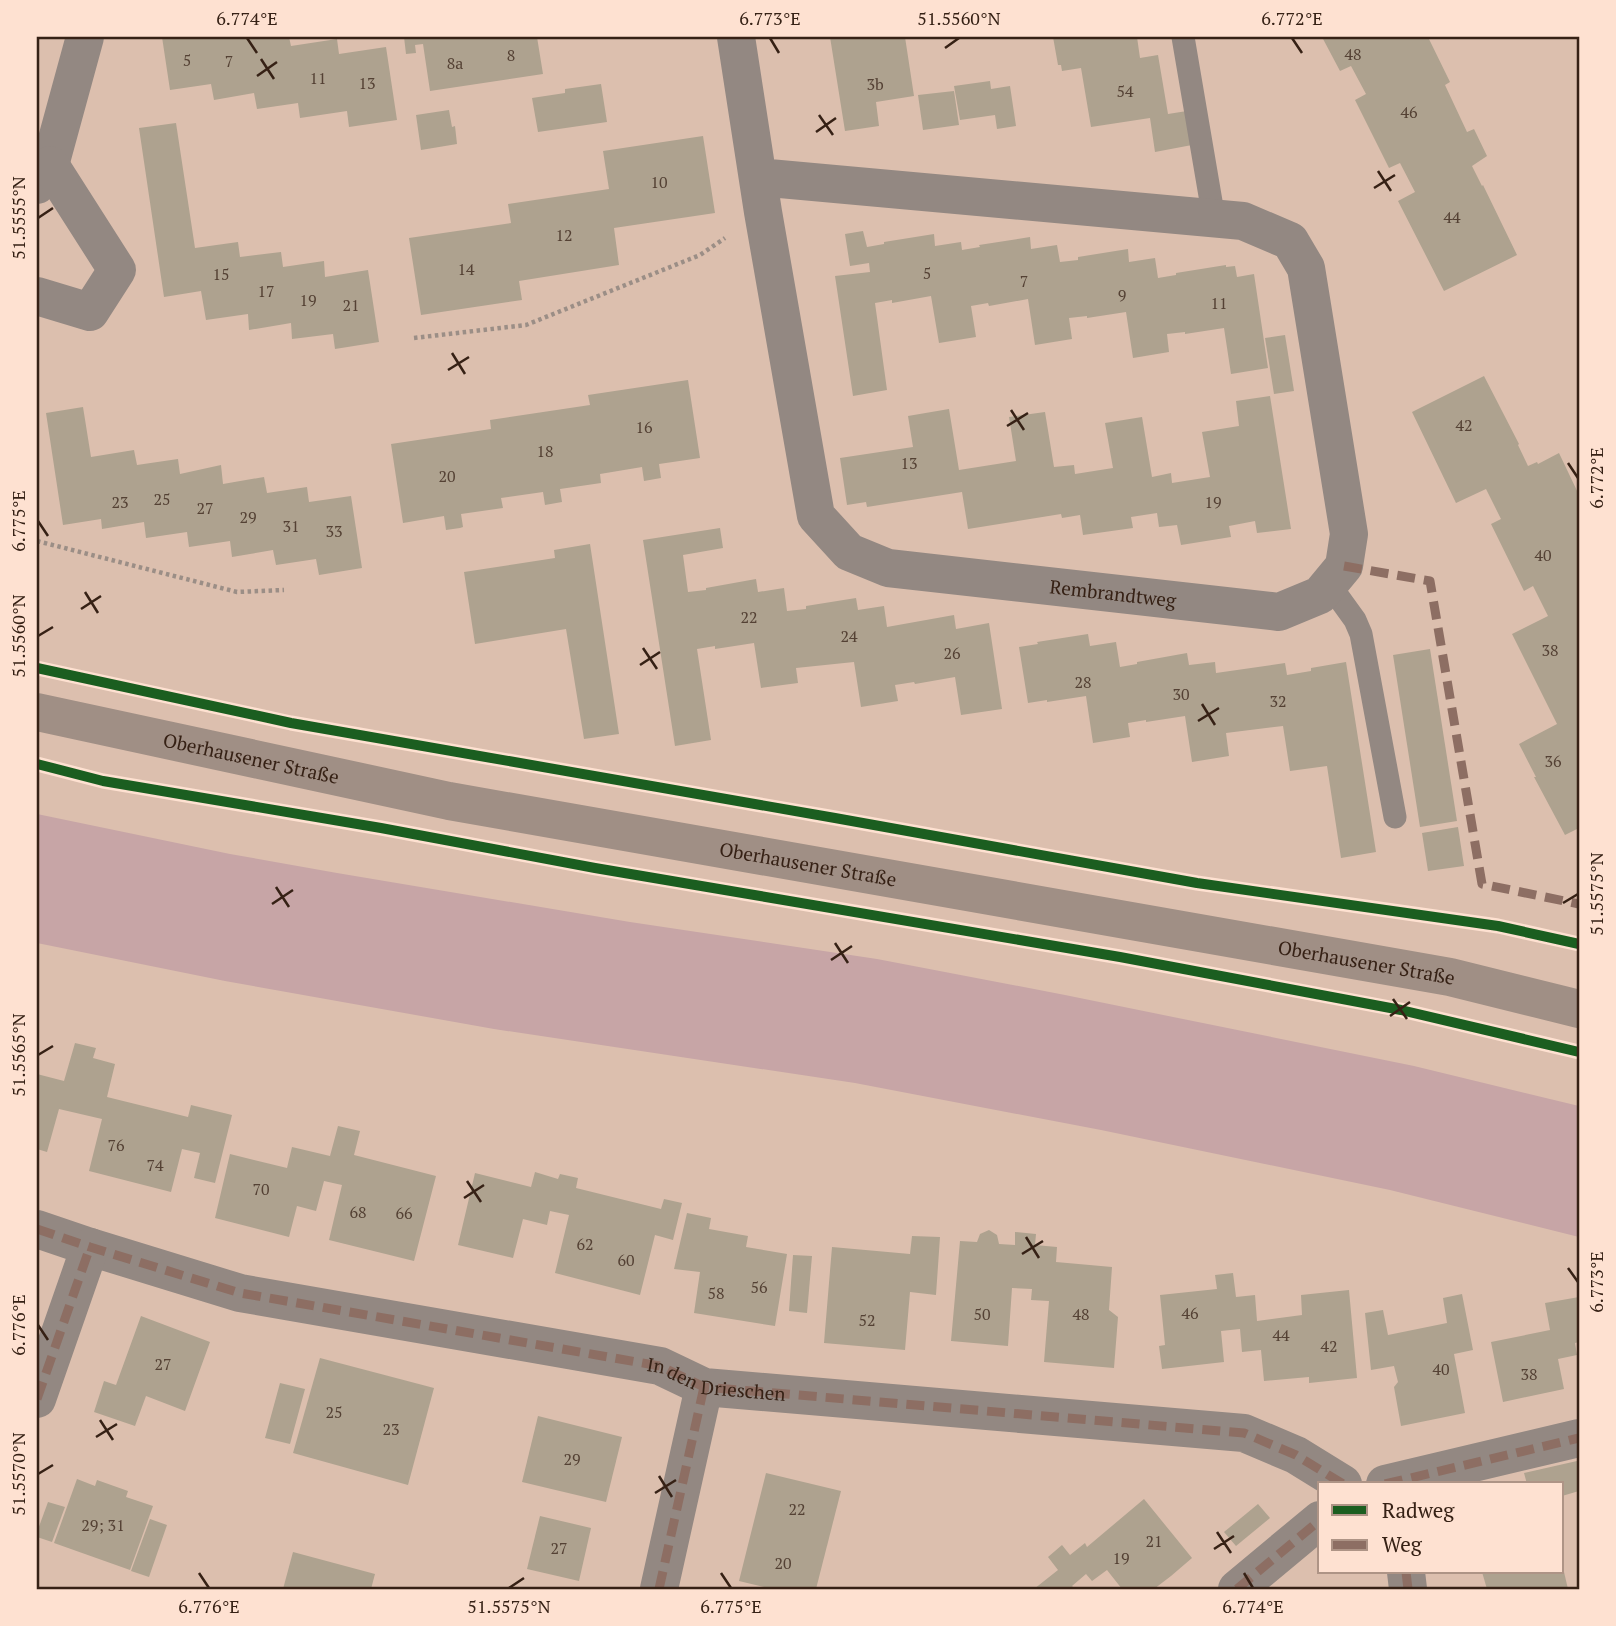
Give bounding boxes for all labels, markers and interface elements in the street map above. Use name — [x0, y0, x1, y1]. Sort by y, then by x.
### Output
text: 6.774°E — [216, 6, 278, 30]
text: 6.773°E — [739, 6, 801, 30]
text: 51.5560°N — [917, 6, 1001, 30]
text: 6.772°E — [1261, 6, 1323, 30]
house number: 48 — [1344, 43, 1362, 65]
house number: 8 — [507, 44, 515, 66]
house number: 5 — [183, 49, 191, 71]
house number: 7 — [225, 50, 233, 72]
house number: 8a — [447, 52, 463, 74]
house number: 11 — [309, 67, 327, 89]
house number: 13 — [358, 72, 376, 94]
house number: 3b — [866, 73, 884, 95]
house number: 54 — [1116, 80, 1134, 102]
house number: 46 — [1400, 101, 1418, 123]
house number: 10 — [650, 171, 668, 193]
text: 51.5555°N — [6, 176, 30, 260]
house number: 44 — [1443, 206, 1461, 228]
house number: 12 — [555, 224, 573, 246]
house number: 14 — [457, 258, 475, 280]
house number: 5 — [923, 262, 931, 284]
house number: 15 — [212, 263, 230, 285]
house number: 7 — [1020, 270, 1028, 292]
house number: 17 — [257, 280, 275, 302]
house number: 9 — [1118, 284, 1126, 306]
house number: 19 — [299, 289, 317, 311]
house number: 11 — [1210, 292, 1228, 314]
house number: 21 — [342, 294, 360, 316]
house number: 42 — [1455, 414, 1473, 436]
house number: 16 — [635, 416, 653, 438]
house number: 18 — [536, 440, 554, 462]
text: 6.772°E — [1584, 447, 1608, 509]
house number: 13 — [900, 452, 918, 474]
house number: 20 — [438, 465, 456, 487]
house number: 25 — [153, 488, 171, 510]
text: 6.775°E — [6, 490, 30, 552]
house number: 23 — [111, 491, 129, 513]
house number: 19 — [1204, 491, 1222, 513]
house number: 27 — [196, 497, 214, 519]
house number: 29 — [239, 506, 257, 528]
house number: 31 — [282, 515, 300, 537]
house number: 33 — [325, 520, 343, 542]
house number: 40 — [1534, 544, 1552, 566]
street label: Rembrandtweg — [1048, 573, 1179, 612]
text: 51.5560°N — [6, 594, 30, 678]
house number: 22 — [740, 606, 758, 628]
house number: 24 — [840, 625, 858, 647]
house number: 38 — [1541, 639, 1559, 661]
house number: 26 — [943, 642, 961, 664]
house number: 28 — [1074, 671, 1092, 693]
house number: 30 — [1172, 683, 1190, 705]
house number: 32 — [1269, 690, 1287, 712]
street label: Oberhausener Straße — [161, 727, 341, 789]
house number: 36 — [1544, 750, 1562, 772]
street label: Oberhausener Straße — [718, 836, 899, 891]
text: 51.5575°N — [1584, 852, 1608, 936]
street label: Oberhausener Straße — [1276, 934, 1458, 990]
text: 51.5565°N — [6, 1013, 30, 1097]
house number: 76 — [107, 1134, 125, 1156]
house number: 74 — [146, 1154, 164, 1176]
house number: 70 — [252, 1178, 270, 1200]
house number: 68 — [349, 1201, 367, 1223]
house number: 66 — [395, 1202, 413, 1224]
house number: 62 — [576, 1233, 594, 1255]
house number: 60 — [617, 1249, 635, 1271]
text: 6.773°E — [1584, 1251, 1608, 1313]
house number: 56 — [750, 1276, 768, 1298]
house number: 58 — [707, 1282, 725, 1304]
text: 6.776°E — [6, 1294, 30, 1356]
house number: 46 — [1181, 1302, 1199, 1324]
house number: 50 — [973, 1303, 991, 1325]
house number: 48 — [1072, 1303, 1090, 1325]
house number: 52 — [858, 1309, 876, 1331]
house number: 44 — [1272, 1324, 1290, 1346]
house number: 42 — [1320, 1335, 1338, 1357]
street label: In den Drieschen — [645, 1351, 787, 1406]
house number: 27 — [154, 1353, 172, 1375]
house number: 40 — [1432, 1358, 1450, 1380]
house number: 38 — [1520, 1363, 1538, 1385]
house number: 25 — [325, 1401, 343, 1423]
house number: 23 — [382, 1418, 400, 1440]
text: 51.5570°N — [6, 1432, 30, 1516]
house number: 29 — [563, 1448, 581, 1470]
legend — [1318, 1482, 1564, 1574]
text: Radweg — [1382, 1496, 1455, 1524]
house number: 22 — [788, 1498, 806, 1520]
house number: 29; 31 — [81, 1514, 125, 1536]
house number: 21 — [1145, 1530, 1163, 1552]
text: Weg — [1382, 1530, 1423, 1558]
house number: 27 — [550, 1537, 568, 1559]
house number: 19 — [1112, 1547, 1130, 1569]
house number: 20 — [774, 1552, 792, 1574]
text: 6.776°E — [178, 1594, 240, 1618]
text: 51.5575°N — [467, 1594, 551, 1618]
text: 6.775°E — [700, 1594, 762, 1618]
text: 6.774°E — [1222, 1594, 1284, 1618]

